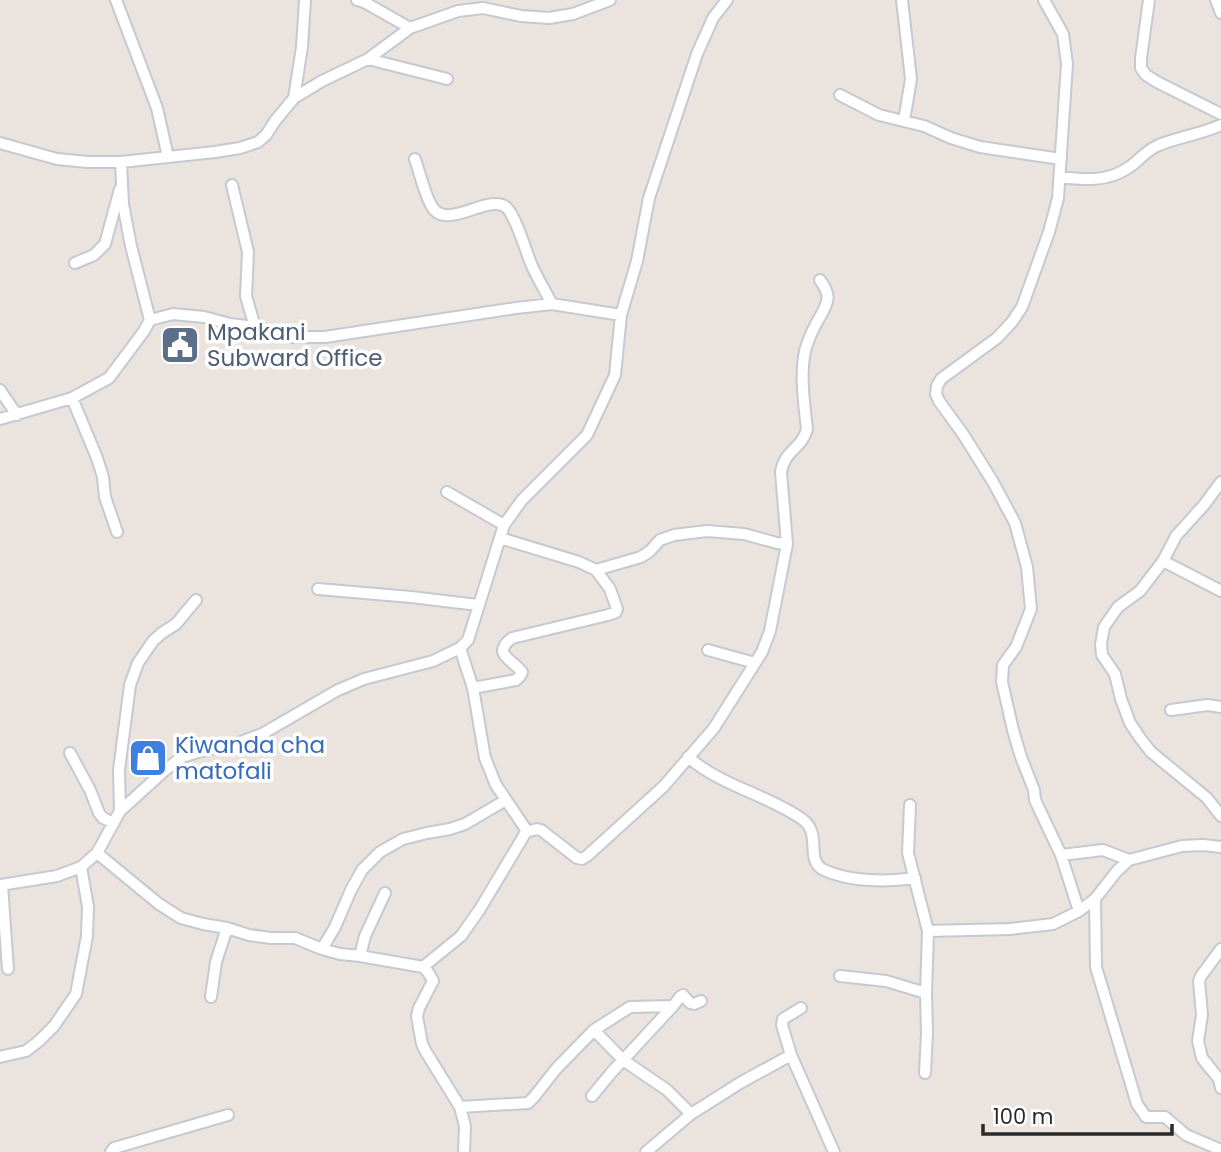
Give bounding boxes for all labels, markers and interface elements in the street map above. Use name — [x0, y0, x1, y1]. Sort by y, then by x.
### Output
place label: Mpakani Subward Office — [207, 316, 383, 374]
public building icon: Mpakani Subward Office — [159, 324, 201, 366]
place label: Kiwanda cha matofali — [175, 729, 325, 787]
shop icon: Kiwanda cha matofali — [127, 737, 169, 779]
scale bar — [983, 1092, 1172, 1136]
text: 100 m — [993, 1102, 1053, 1131]

